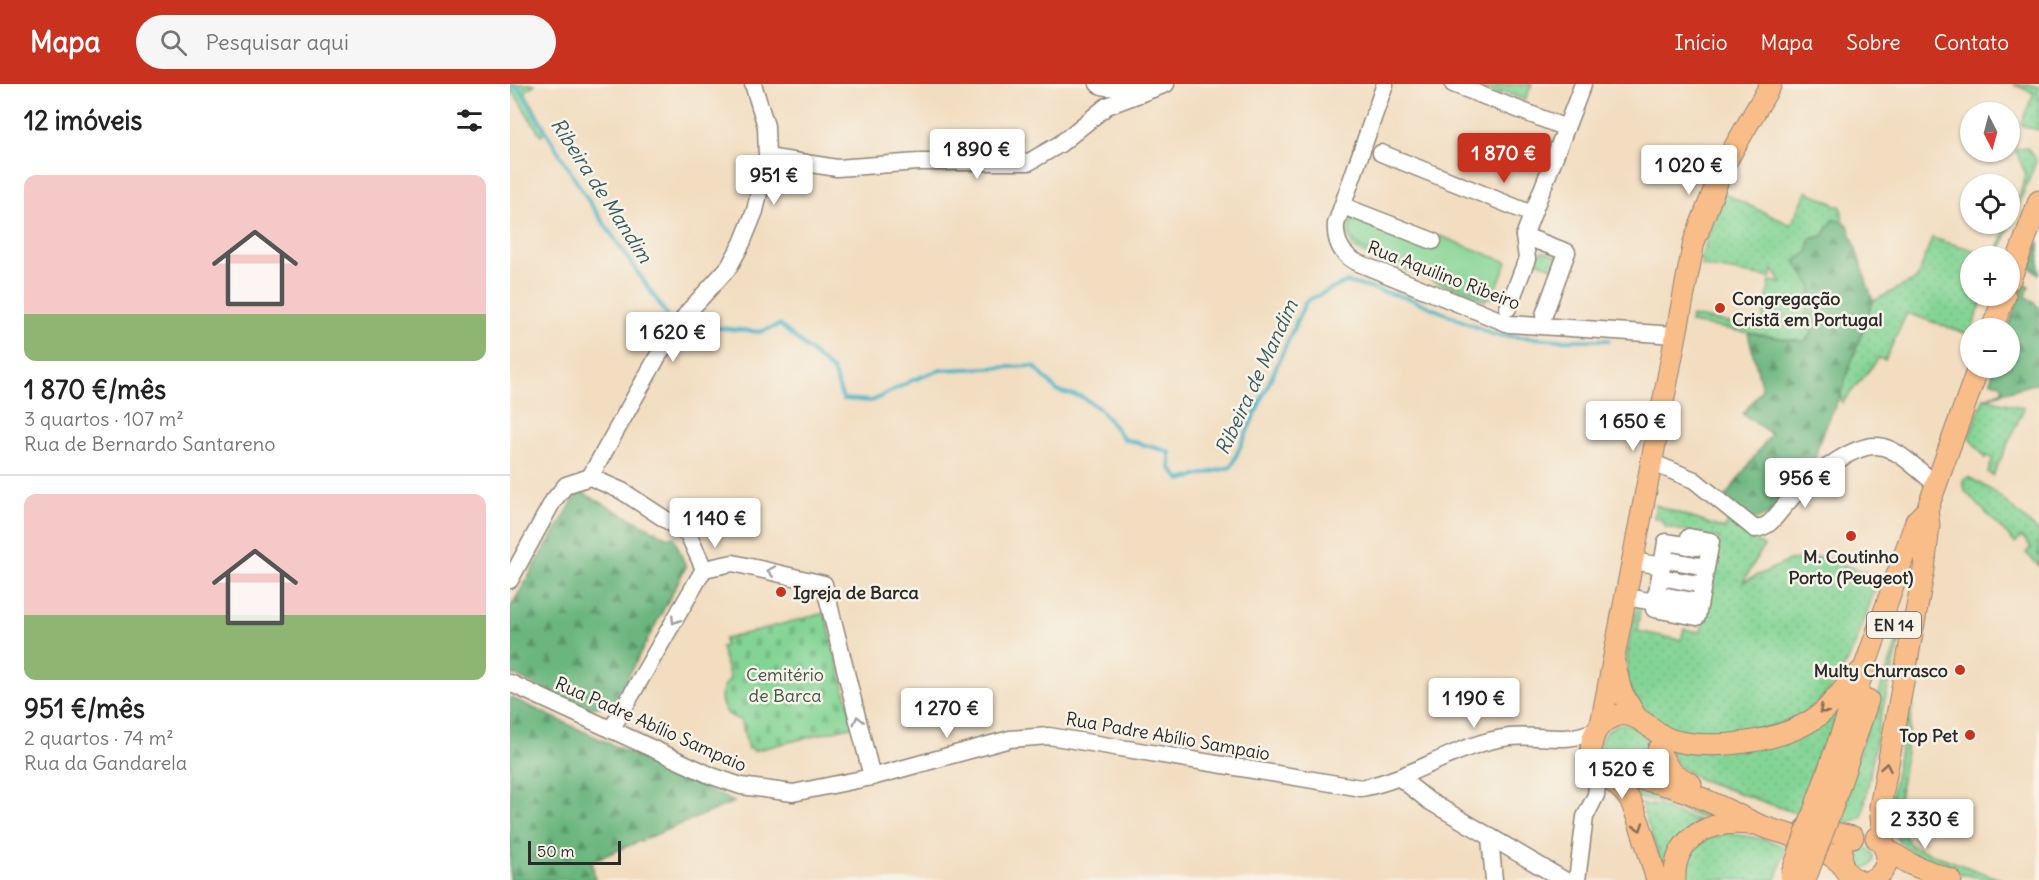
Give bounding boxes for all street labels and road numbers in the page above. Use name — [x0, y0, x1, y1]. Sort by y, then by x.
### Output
street label: Rua Aquilino Ribeiro — [1364, 235, 1524, 315]
road number: EN 14 — [1867, 612, 1921, 638]
street label: Rua Padre Abílio Sampaio — [552, 671, 750, 777]
street label: Rua Padre Abílio Sampaio — [1064, 707, 1272, 765]

